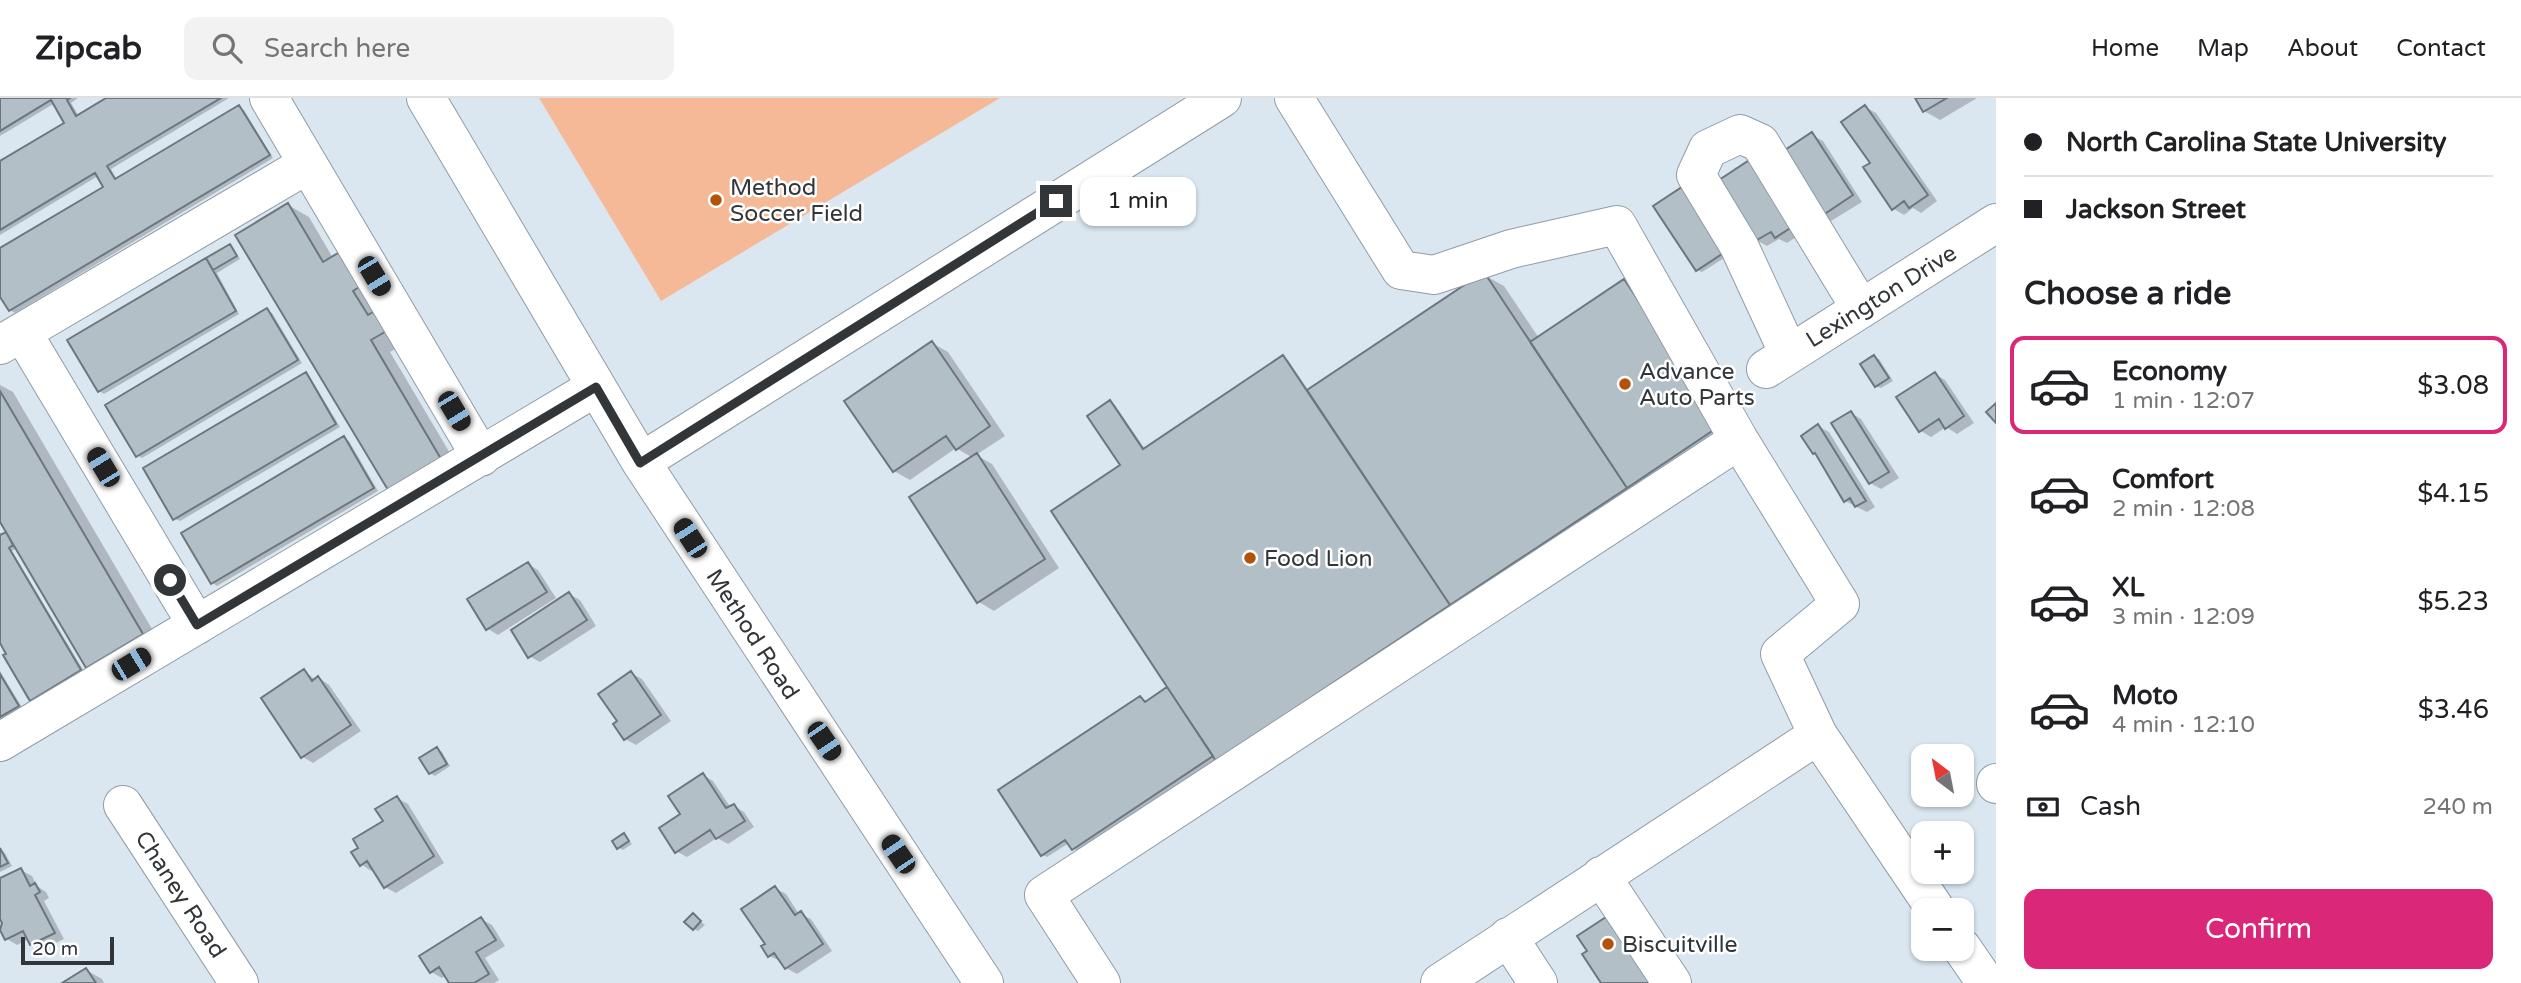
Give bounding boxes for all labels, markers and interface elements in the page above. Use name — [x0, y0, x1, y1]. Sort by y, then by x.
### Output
search box — [184, 17, 674, 80]
text: Zipcab — [35, 29, 142, 68]
icon: search — [208, 29, 246, 67]
text: Search here — [264, 33, 410, 64]
text: Home — [2091, 34, 2159, 63]
text: Map — [2197, 34, 2249, 63]
text: About — [2287, 34, 2358, 63]
text: Contact — [2396, 34, 2486, 63]
text: North Carolina State University — [2066, 127, 2446, 158]
place label: Method Soccer Field — [730, 174, 863, 228]
callout: 1 min — [1080, 176, 1196, 226]
route end — [1040, 185, 1072, 217]
text: 1 min — [1107, 187, 1169, 215]
marker: Method Soccer Field — [708, 192, 724, 208]
text: Jackson Street — [2066, 194, 2246, 225]
street label: Lexington Drive — [1801, 239, 1962, 354]
car — [355, 253, 394, 299]
text: Choose a ride — [2024, 275, 2231, 313]
icon: car — [2028, 354, 2091, 417]
text: Economy — [2112, 356, 2227, 387]
place label: Advance Auto Parts — [1639, 358, 1755, 412]
text: $3.08 — [2417, 370, 2489, 401]
marker: Advance Auto Parts — [1617, 376, 1633, 392]
text: 1 min · 12:07 — [2112, 387, 2255, 415]
car — [435, 388, 474, 434]
car — [84, 444, 123, 490]
icon: car — [2028, 462, 2091, 525]
text: Comfort — [2112, 464, 2214, 495]
text: $4.15 — [2417, 478, 2489, 509]
text: 2 min · 12:08 — [2112, 495, 2255, 523]
car — [670, 515, 711, 561]
place label: Food Lion — [1264, 545, 1373, 573]
marker: Food Lion — [1242, 550, 1258, 566]
route start — [154, 564, 186, 596]
street label: Method Road — [700, 564, 805, 705]
icon: car — [2028, 570, 2091, 633]
text: XL — [2112, 572, 2144, 603]
text: $5.23 — [2417, 586, 2489, 617]
text: 3 min · 12:09 — [2112, 603, 2255, 631]
car — [108, 644, 155, 684]
icon: car — [2028, 678, 2091, 741]
text: Moto — [2112, 680, 2178, 711]
text: $3.46 — [2418, 694, 2489, 725]
text: 4 min · 12:10 — [2112, 711, 2255, 739]
car — [804, 718, 845, 764]
north arrow — [1911, 744, 1974, 807]
map controls — [1911, 744, 1974, 961]
icon: cash — [2024, 788, 2062, 826]
text: Cash — [2080, 791, 2141, 822]
text: 240 m — [2423, 793, 2493, 821]
button: + — [1911, 821, 1974, 884]
street label: Chaney Road — [129, 826, 232, 963]
car — [878, 831, 919, 877]
button: Confirm — [2024, 889, 2493, 969]
button: − — [1911, 898, 1974, 961]
place label: Biscuitville — [1622, 931, 1738, 959]
scale bar — [21, 934, 114, 966]
marker: Biscuitville — [1600, 936, 1616, 952]
text: 20 m — [32, 938, 78, 960]

